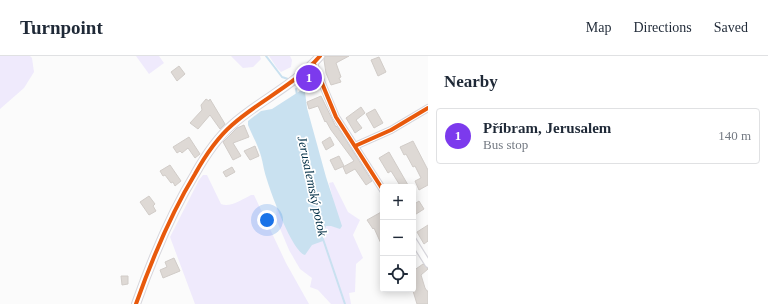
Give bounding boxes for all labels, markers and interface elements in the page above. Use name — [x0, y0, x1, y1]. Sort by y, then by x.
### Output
text: Turnpoint — [20, 17, 103, 38]
text: Map — [586, 20, 611, 35]
text: Directions — [633, 20, 692, 35]
text: Saved — [714, 20, 748, 35]
pin: 1 — [296, 63, 322, 93]
text: Nearby — [444, 72, 498, 91]
text: Příbram, Jerusalem — [483, 120, 611, 136]
text: 1 — [455, 128, 461, 143]
text: 140 m — [718, 128, 751, 143]
water label: Jerusalemský potok — [295, 135, 331, 238]
text: Bus stop — [483, 137, 528, 152]
map controls — [380, 184, 416, 292]
button: + — [380, 184, 416, 220]
your location — [257, 210, 277, 230]
button: − — [380, 220, 416, 256]
button: locate — [380, 256, 416, 292]

